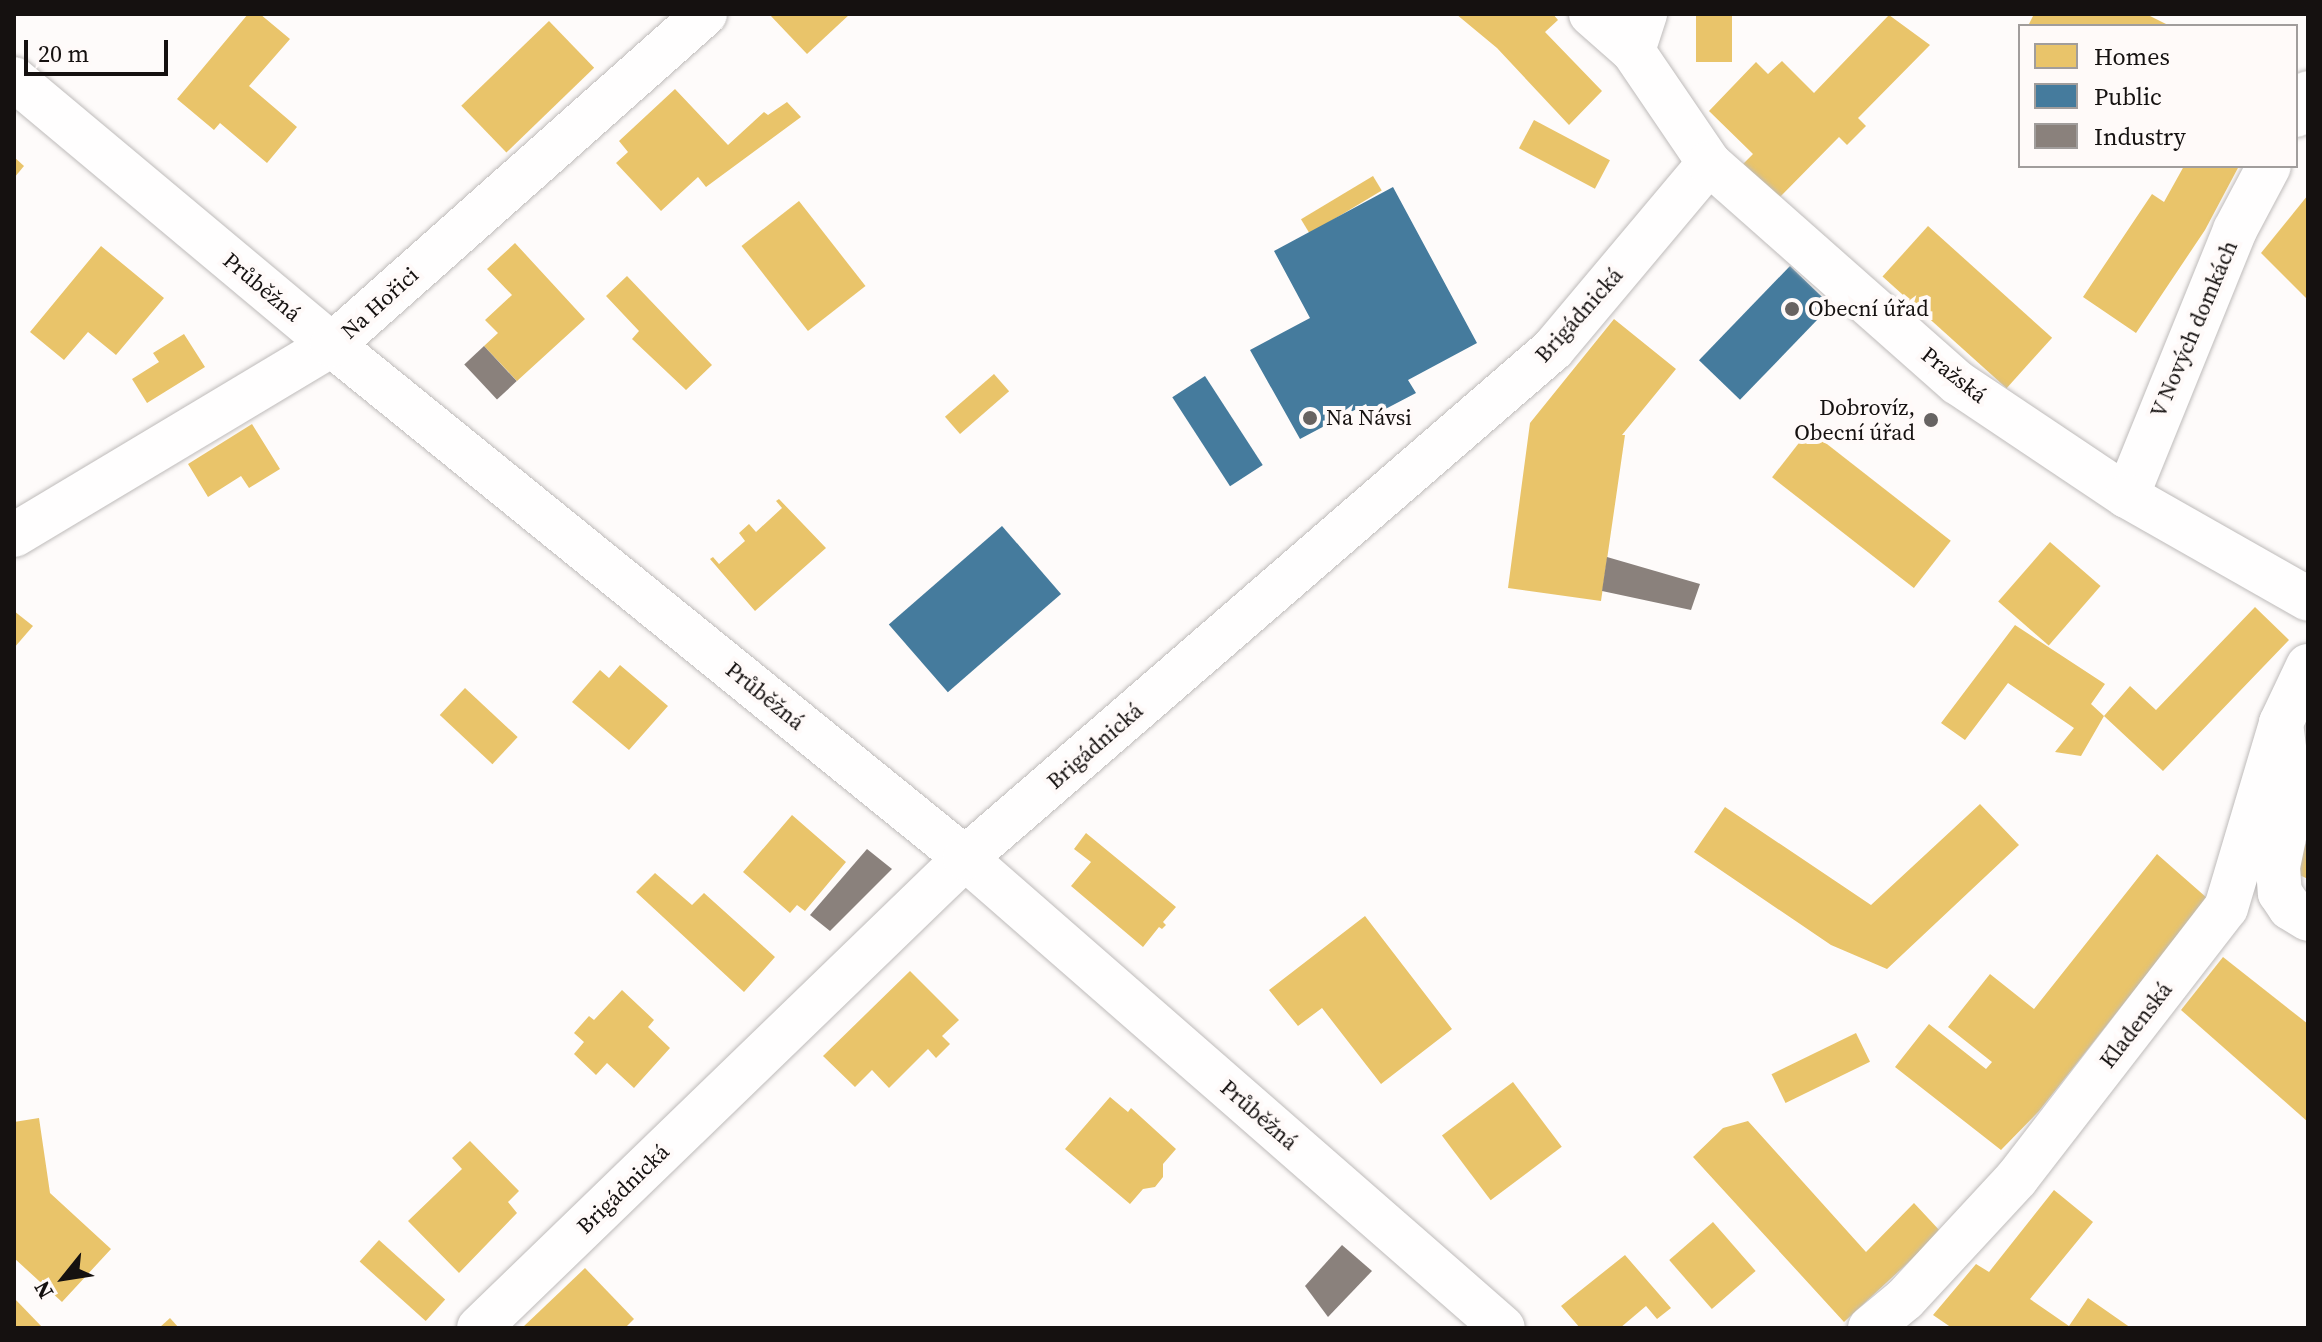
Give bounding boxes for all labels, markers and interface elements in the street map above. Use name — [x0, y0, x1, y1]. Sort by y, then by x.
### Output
scale bar — [28, 24, 172, 74]
legend — [2018, 24, 2298, 168]
text: 20 m — [38, 37, 89, 70]
text: Homes — [2094, 40, 2170, 73]
text: Public — [2094, 80, 2162, 113]
text: Industry — [2094, 120, 2186, 153]
street label: V Nových domkách — [2145, 236, 2243, 422]
street label: Průběžná — [218, 247, 306, 327]
street label: Na Hořici — [336, 262, 424, 344]
street label: Brigádnická — [1530, 262, 1628, 368]
place label: Obecní úřad — [1808, 296, 1929, 322]
marker: Obecní úřad — [1783, 300, 1801, 318]
street label: Pražská — [1916, 341, 1992, 409]
place label: Dobrovíz, Obecní úřad — [1794, 394, 1915, 446]
place label: Na Návsi — [1326, 405, 1412, 431]
marker: Na Návsi — [1301, 409, 1319, 427]
marker: Dobrovíz, Obecní úřad — [1922, 411, 1940, 429]
street label: Průběžná — [720, 656, 810, 736]
street label: Brigádnická — [1042, 697, 1148, 795]
street label: Kladenská — [2094, 977, 2178, 1073]
street label: Průběžná — [1215, 1074, 1303, 1156]
street label: Brigádnická — [571, 1139, 675, 1239]
north arrow — [24, 1238, 104, 1318]
text: N — [26, 1276, 60, 1304]

